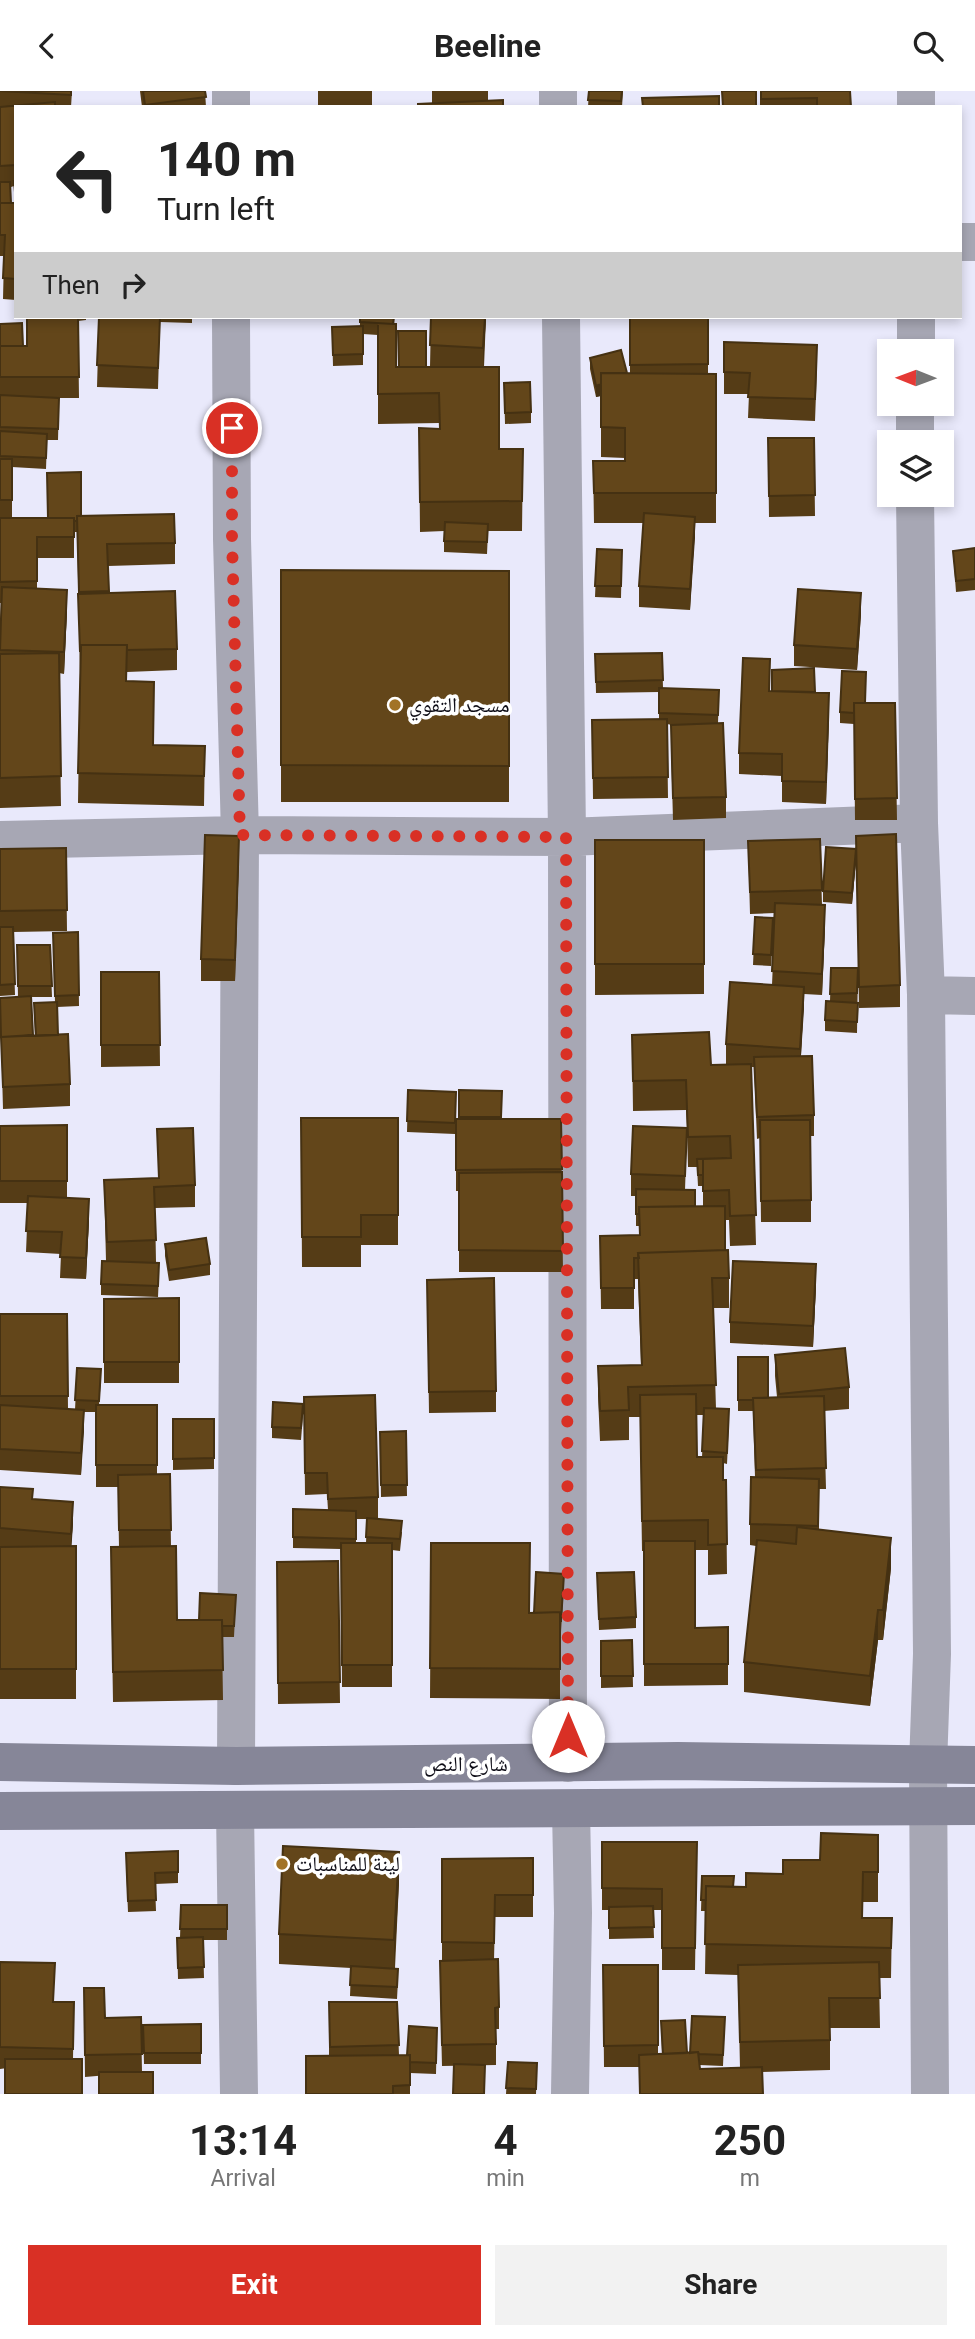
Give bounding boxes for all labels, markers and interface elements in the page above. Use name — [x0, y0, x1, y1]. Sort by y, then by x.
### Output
icon: back — [28, 27, 66, 65]
text: Beeline — [434, 27, 541, 65]
icon: search — [909, 27, 947, 65]
text: 140 m — [157, 131, 296, 188]
icon: left — [42, 133, 133, 224]
text: Turn left — [157, 190, 275, 228]
icon: right — [114, 266, 152, 304]
text: Then — [42, 270, 100, 300]
north arrow — [877, 339, 954, 417]
map controls — [877, 339, 954, 507]
pin — [202, 398, 262, 458]
icon: arrive — [213, 409, 251, 447]
button: layers — [877, 430, 954, 507]
place label: مسجد التقوي — [409, 693, 510, 721]
marker: مسجد التقوي — [387, 697, 403, 713]
position arrow — [531, 1699, 605, 1773]
street label: شارع النص — [424, 1752, 508, 1777]
place label: لينة للمناسبات — [296, 1852, 400, 1876]
marker: لينة للمناسبات — [274, 1856, 290, 1872]
text: 13:14 — [189, 2116, 297, 2165]
text: 4 — [493, 2116, 518, 2165]
text: 250 — [714, 2116, 786, 2165]
text: Arrival — [210, 2165, 276, 2192]
text: min — [486, 2165, 525, 2192]
text: m — [740, 2165, 760, 2192]
button: Exit — [28, 2245, 481, 2325]
button: Share — [495, 2245, 947, 2325]

